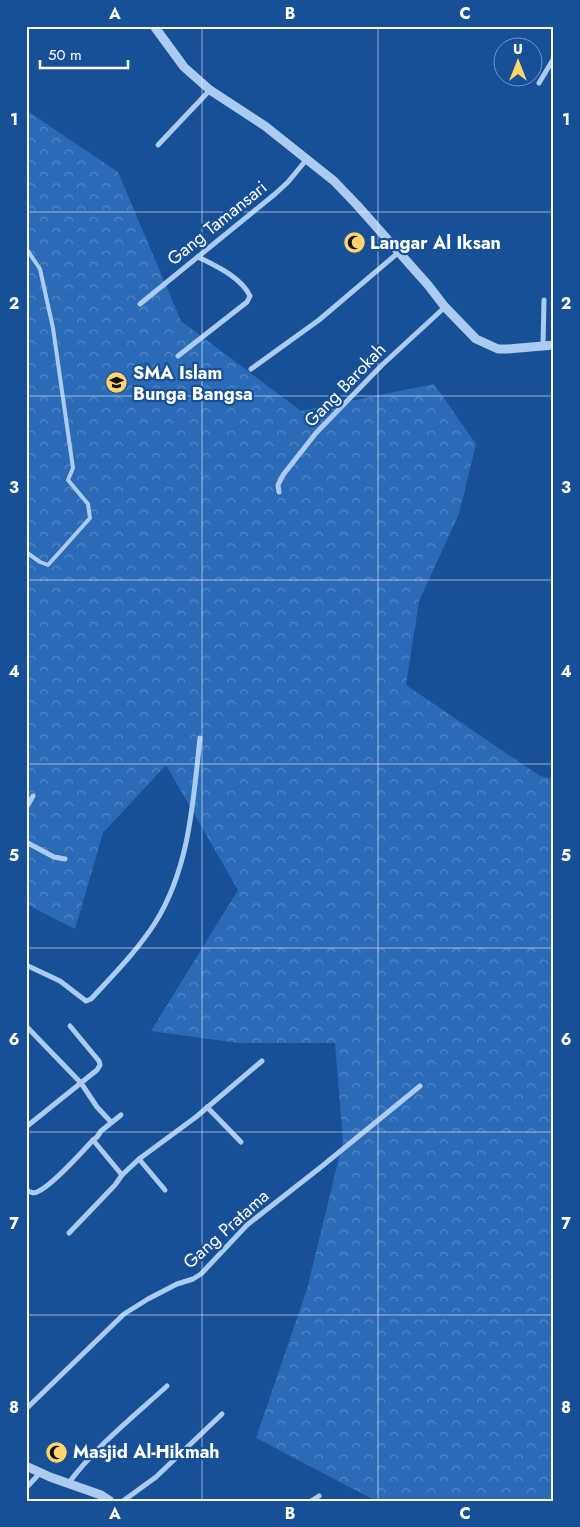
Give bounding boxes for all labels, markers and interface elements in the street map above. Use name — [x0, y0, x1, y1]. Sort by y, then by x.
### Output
text: A — [108, 2, 121, 25]
text: B — [285, 2, 295, 25]
text: C — [459, 2, 471, 25]
scale bar — [40, 38, 128, 70]
north arrow — [492, 38, 542, 88]
text: U — [513, 39, 523, 59]
text: 50 m — [48, 44, 82, 66]
text: 1 — [10, 108, 18, 131]
text: 1 — [562, 108, 570, 131]
street label: Gang Tamansari — [161, 175, 273, 271]
place label: Langar Al Iksan — [370, 230, 501, 256]
mosque icon: Langar Al Iksan — [342, 231, 366, 255]
text: 2 — [9, 292, 19, 315]
text: 2 — [561, 292, 571, 315]
street label: Gang Barokah — [298, 337, 392, 433]
place label: SMA Islam Bunga Bangsa — [133, 360, 253, 407]
school or university icon: SMA Islam Bunga Bangsa — [105, 371, 129, 395]
text: 3 — [9, 476, 19, 499]
text: 3 — [561, 476, 571, 499]
text: 4 — [8, 660, 20, 683]
text: 4 — [560, 660, 572, 683]
text: 5 — [9, 844, 19, 867]
text: 5 — [561, 844, 571, 867]
text: 6 — [9, 1028, 19, 1051]
text: 6 — [561, 1028, 571, 1051]
street label: Gang Pratama — [177, 1183, 275, 1275]
text: 7 — [9, 1212, 19, 1235]
text: 7 — [561, 1212, 571, 1235]
text: 8 — [9, 1396, 19, 1419]
text: 8 — [561, 1396, 571, 1419]
place label: Masjid Al-Hikmah — [73, 1439, 220, 1465]
mosque icon: Masjid Al-Hikmah — [45, 1440, 69, 1464]
text: A — [108, 1502, 121, 1525]
text: B — [285, 1502, 295, 1525]
text: C — [459, 1502, 471, 1525]

